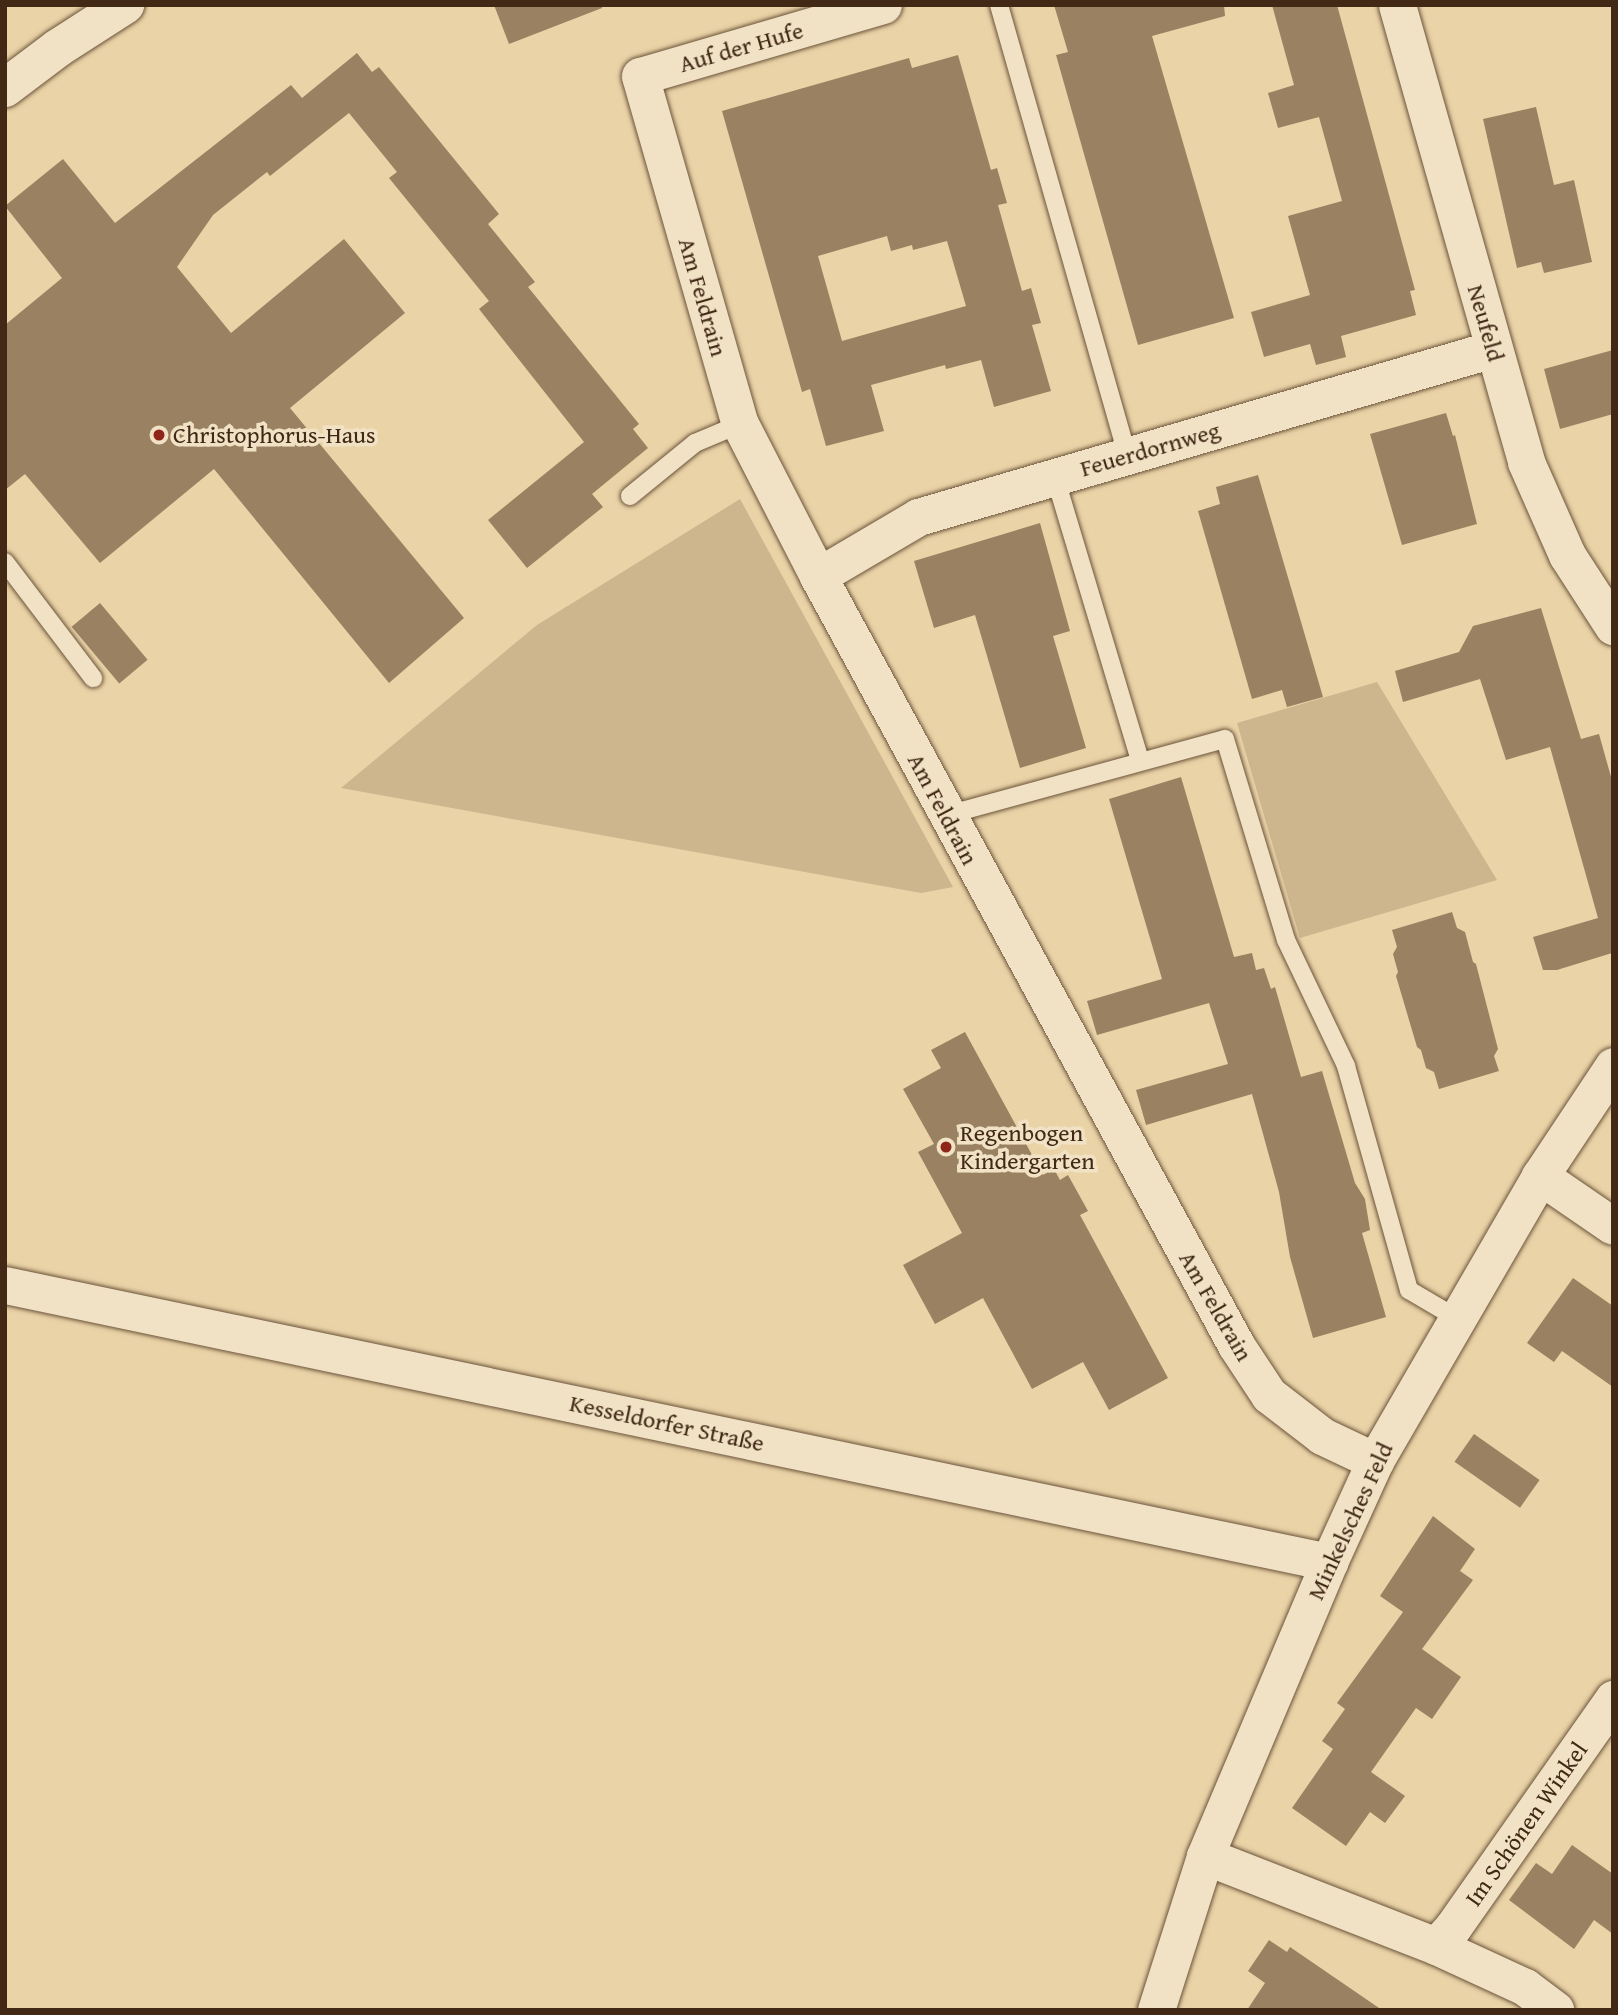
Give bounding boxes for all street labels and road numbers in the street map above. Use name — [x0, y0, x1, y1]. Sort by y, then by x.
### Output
street label: Auf der Hufe — [676, 16, 806, 78]
street label: Am Feldrain — [672, 234, 734, 360]
street label: Neufeld — [1461, 281, 1511, 365]
street label: Feuerdornweg — [1077, 415, 1223, 483]
street label: Am Feldrain — [902, 748, 984, 870]
street label: Am Feldrain — [1173, 1246, 1259, 1366]
street label: Kesseldorfer Straße — [567, 1388, 767, 1458]
street label: Minkelsches Feld — [1301, 1438, 1399, 1604]
street label: Im Schönen Winkel — [1459, 1736, 1593, 1912]

